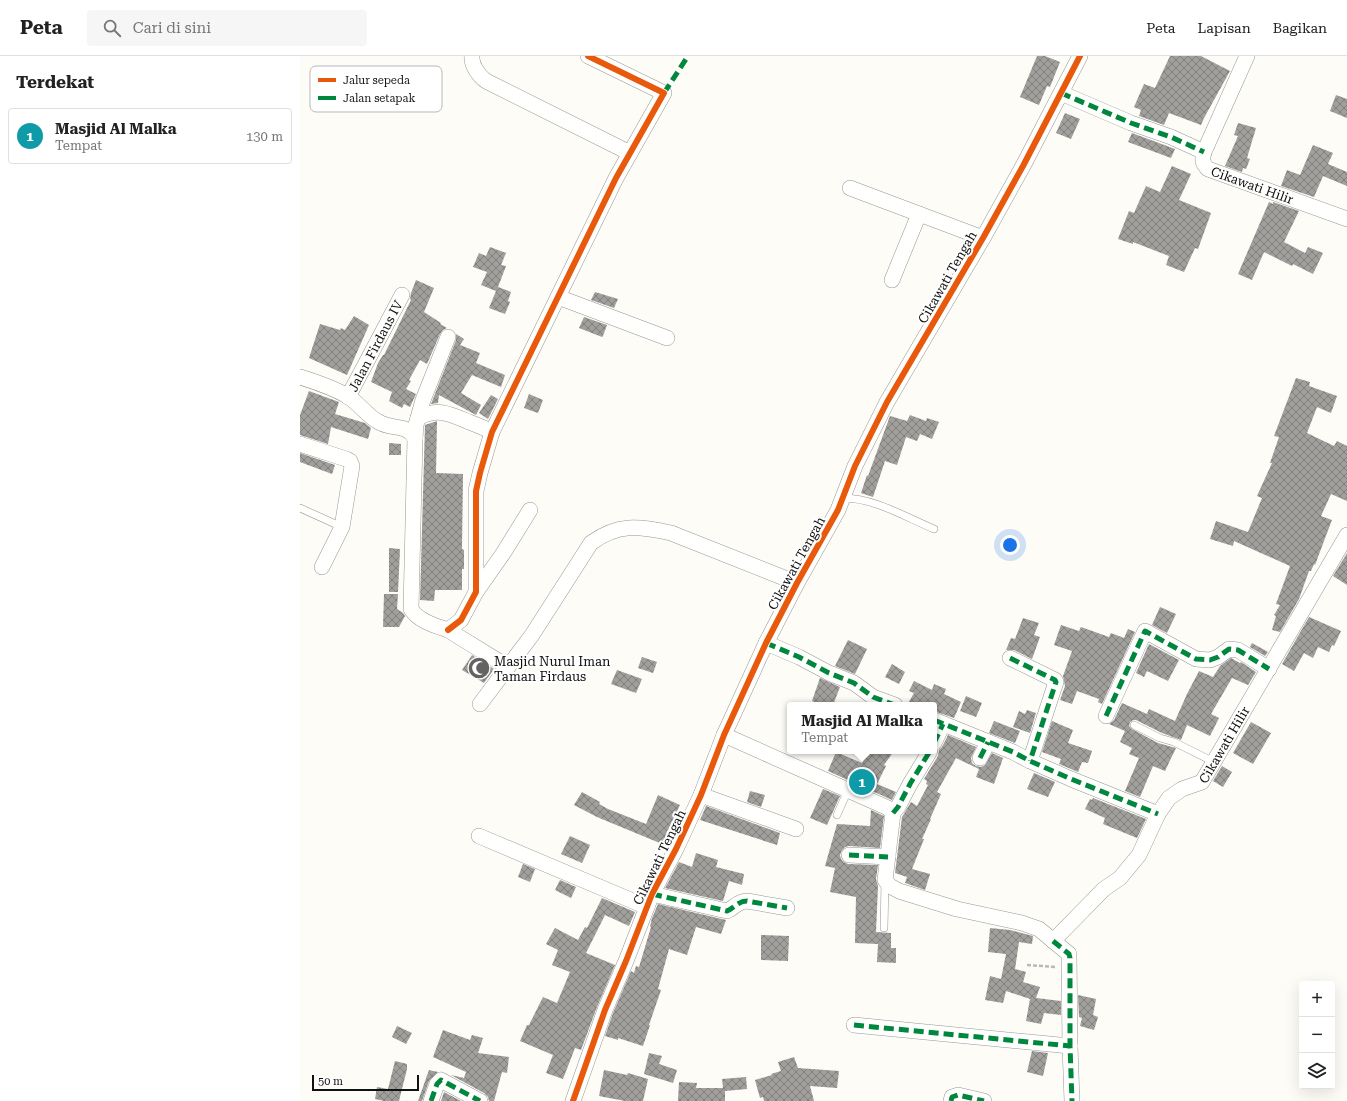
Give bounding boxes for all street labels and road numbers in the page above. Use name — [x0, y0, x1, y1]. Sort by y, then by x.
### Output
street label: Cikawati Hilir — [1209, 164, 1296, 207]
street label: Cikawati Tengah — [915, 228, 980, 326]
street label: Jalan Firdaus IV — [345, 298, 406, 394]
street label: Cikawati Tengah — [765, 514, 828, 612]
street label: Cikawati Hilir — [1196, 703, 1253, 786]
street label: Cikawati Tengah — [630, 807, 689, 907]

